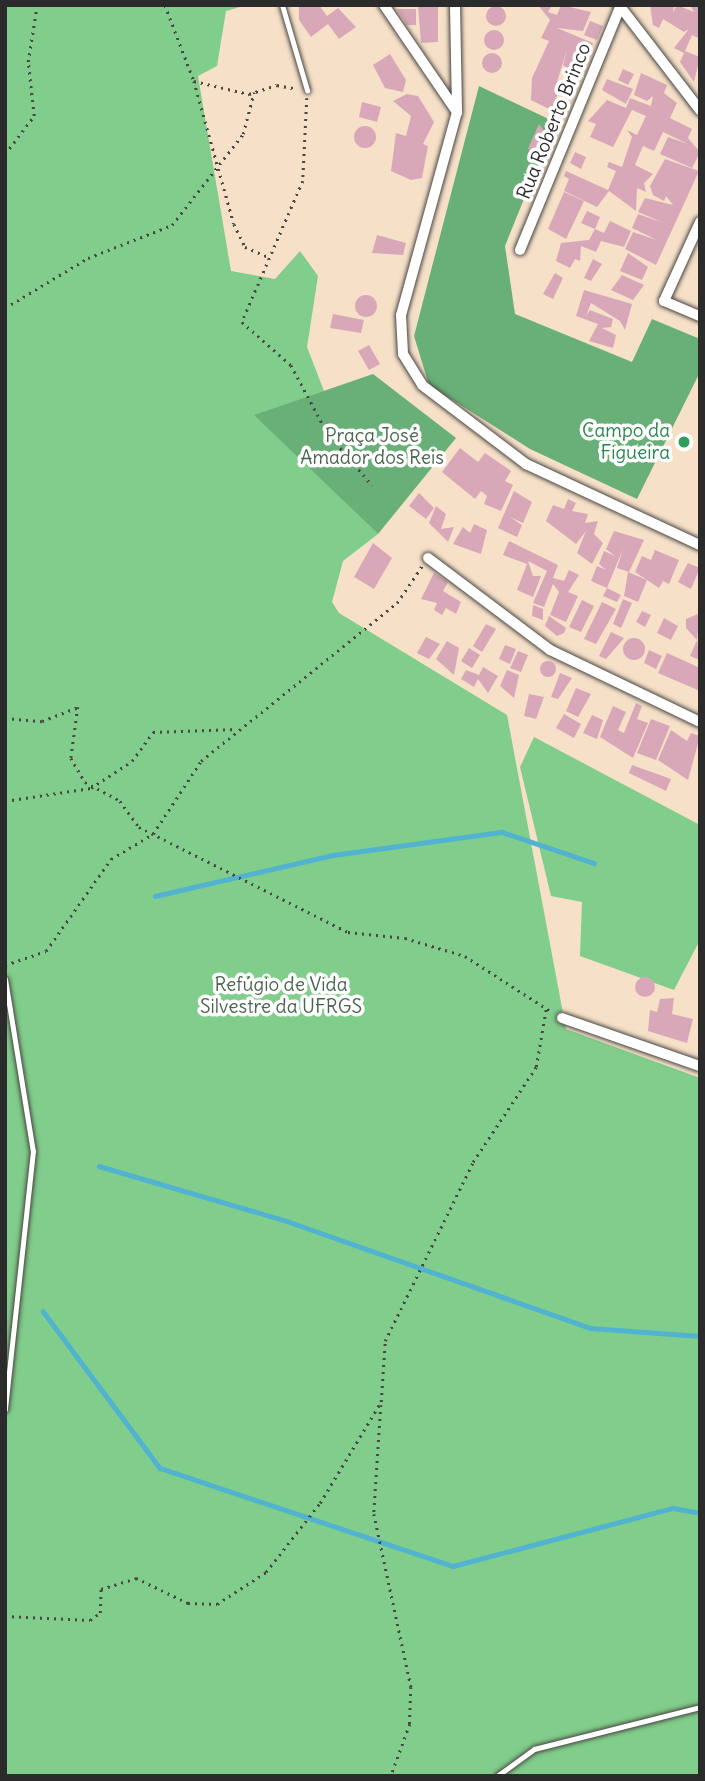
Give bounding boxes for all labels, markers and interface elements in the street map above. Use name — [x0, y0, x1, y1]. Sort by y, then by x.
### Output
street label: Rua Roberto Brinco — [512, 39, 596, 203]
place label: Campo da Figueira — [582, 420, 670, 464]
park label: Praça José Amador dos Reis — [300, 425, 444, 469]
marker: Campo da Figueira — [676, 434, 692, 450]
park label: Refúgio de Vida Silvestre da UFRGS — [200, 974, 362, 1018]

